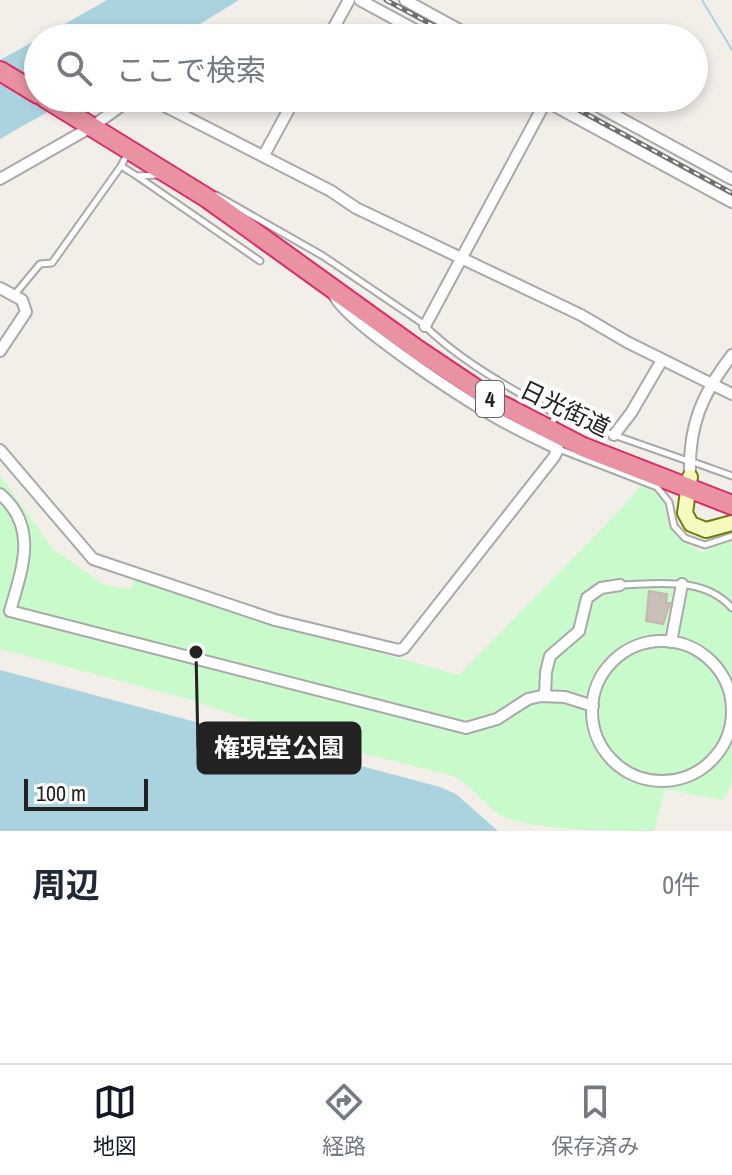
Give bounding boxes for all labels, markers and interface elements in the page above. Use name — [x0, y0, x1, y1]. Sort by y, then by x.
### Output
search box — [24, 24, 708, 112]
icon: search — [52, 46, 96, 90]
text: ここで検索 — [116, 50, 266, 90]
street label: 日光街道 — [515, 373, 616, 444]
road number: 4 — [476, 381, 504, 417]
callout: 権現堂公園 — [198, 723, 360, 773]
text: 権現堂公園 — [214, 730, 344, 765]
scale bar — [24, 775, 148, 811]
text: 100 m — [36, 778, 86, 808]
text: 周辺 — [32, 862, 100, 908]
text: 0件 — [662, 867, 700, 902]
tab: 地図 — [93, 1080, 137, 1161]
tab: 経路 — [322, 1080, 366, 1161]
tab: 保存済み — [551, 1080, 639, 1161]

